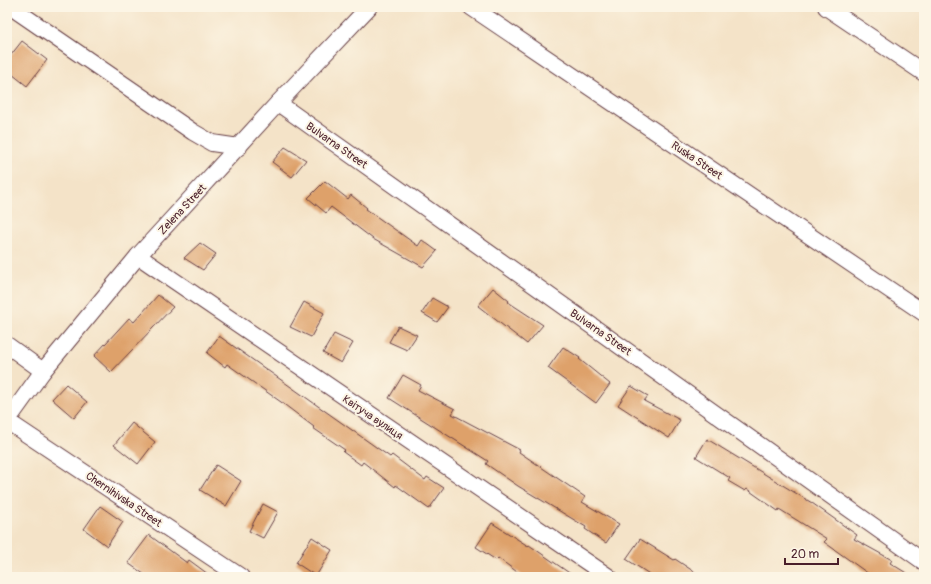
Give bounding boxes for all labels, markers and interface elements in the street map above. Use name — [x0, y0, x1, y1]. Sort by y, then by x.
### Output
street label: Bulvarna Street — [304, 119, 370, 172]
street label: Ruska Street — [669, 139, 725, 183]
street label: Zelena Street — [156, 181, 209, 237]
street label: Bulvarna Street — [568, 306, 634, 359]
street label: Квітуча вулиця — [340, 393, 405, 442]
street label: Chernihivska Street — [83, 469, 165, 530]
scale bar — [785, 540, 838, 566]
text: 20 m — [791, 547, 820, 562]

